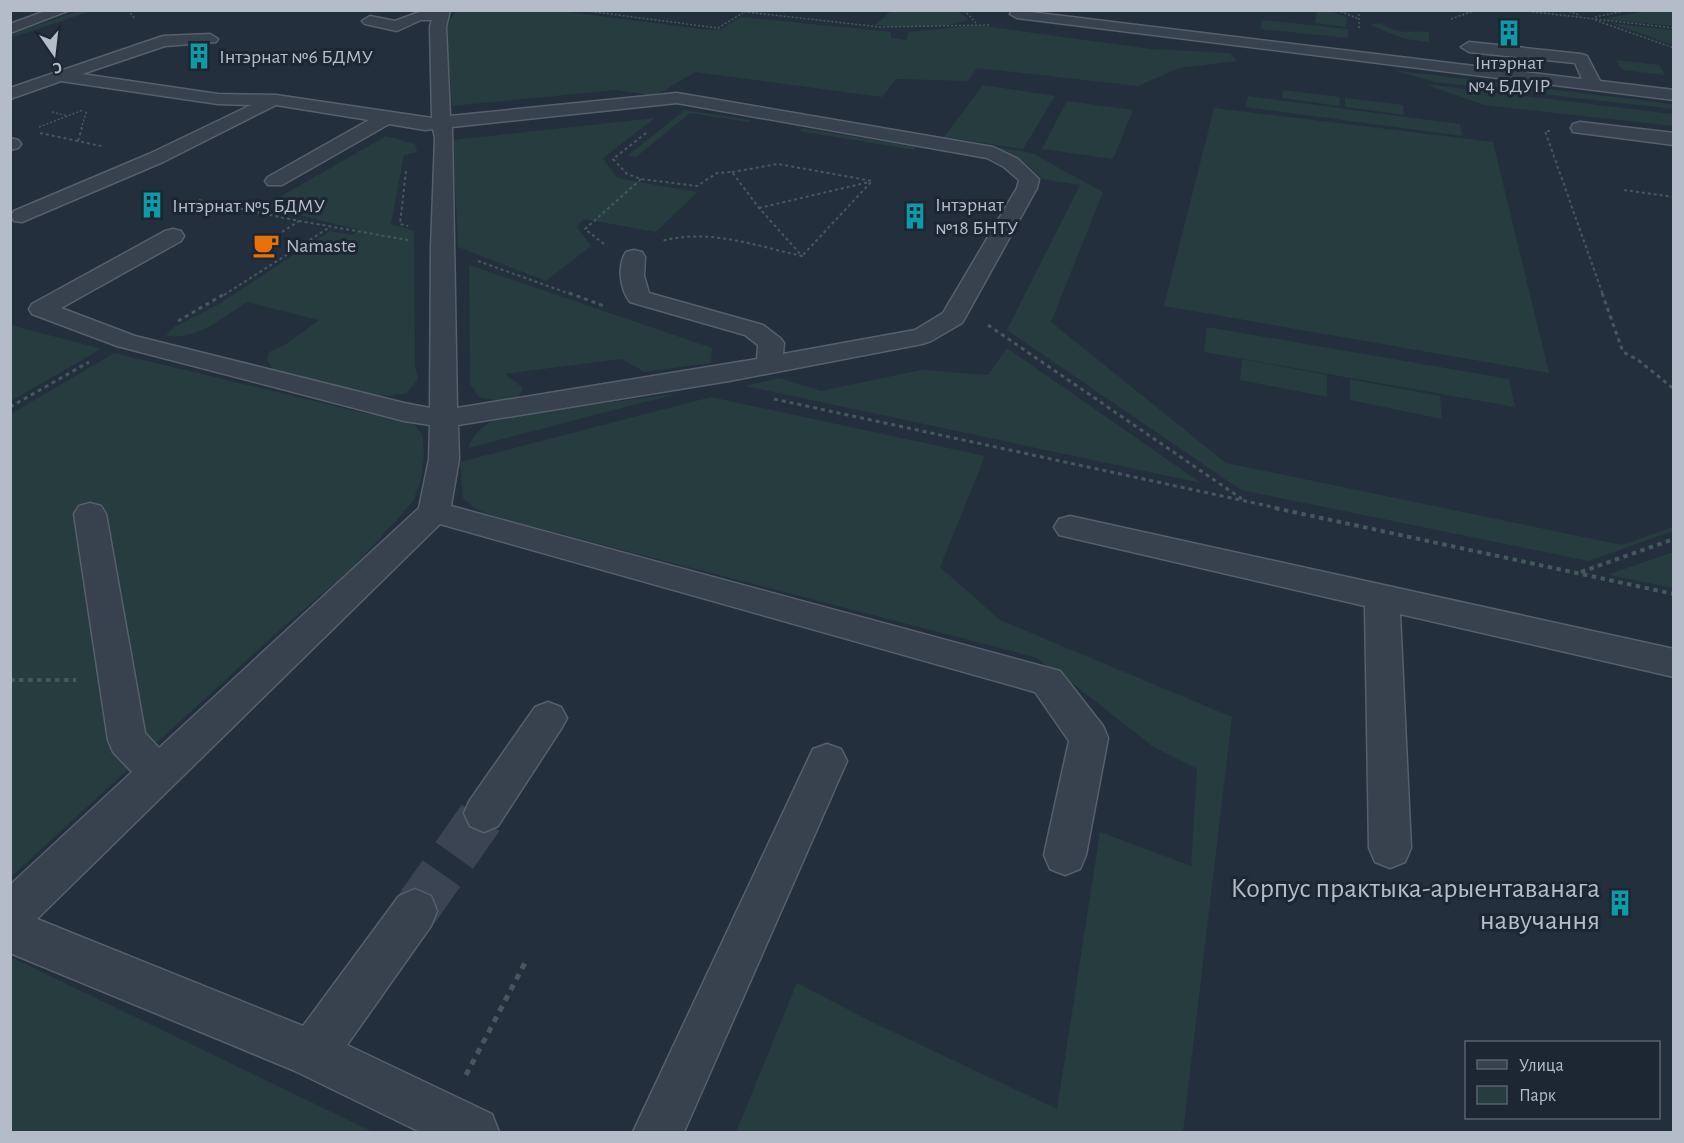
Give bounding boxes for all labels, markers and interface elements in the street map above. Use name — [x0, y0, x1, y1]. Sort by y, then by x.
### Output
building icon: Інтэрнат №4 БДУІР — [1494, 18, 1524, 48]
north arrow — [24, 24, 84, 84]
building icon: Інтэрнат №6 БДМУ — [184, 41, 214, 71]
place label: Інтэрнат №6 БДМУ — [219, 47, 373, 67]
place label: Інтэрнат №4 БДУІР — [1468, 53, 1550, 96]
text: С — [51, 59, 64, 76]
building icon: Інтэрнат №5 БДМУ — [137, 190, 167, 220]
place label: Інтэрнат №18 БНТУ — [935, 195, 1018, 238]
place label: Інтэрнат №5 БДМУ — [172, 196, 325, 216]
building icon: Інтэрнат №18 БНТУ — [900, 201, 930, 231]
cafe icon: Namaste — [251, 230, 281, 260]
place label: Namaste — [286, 236, 356, 256]
place label: Корпус практыка-арыентаванага навучання — [1231, 875, 1600, 935]
building icon: Корпус практыка-арыентаванага навучання — [1605, 888, 1635, 918]
legend — [1465, 1041, 1660, 1119]
text: Улица — [1519, 1057, 1564, 1075]
text: Парк — [1519, 1087, 1557, 1105]

